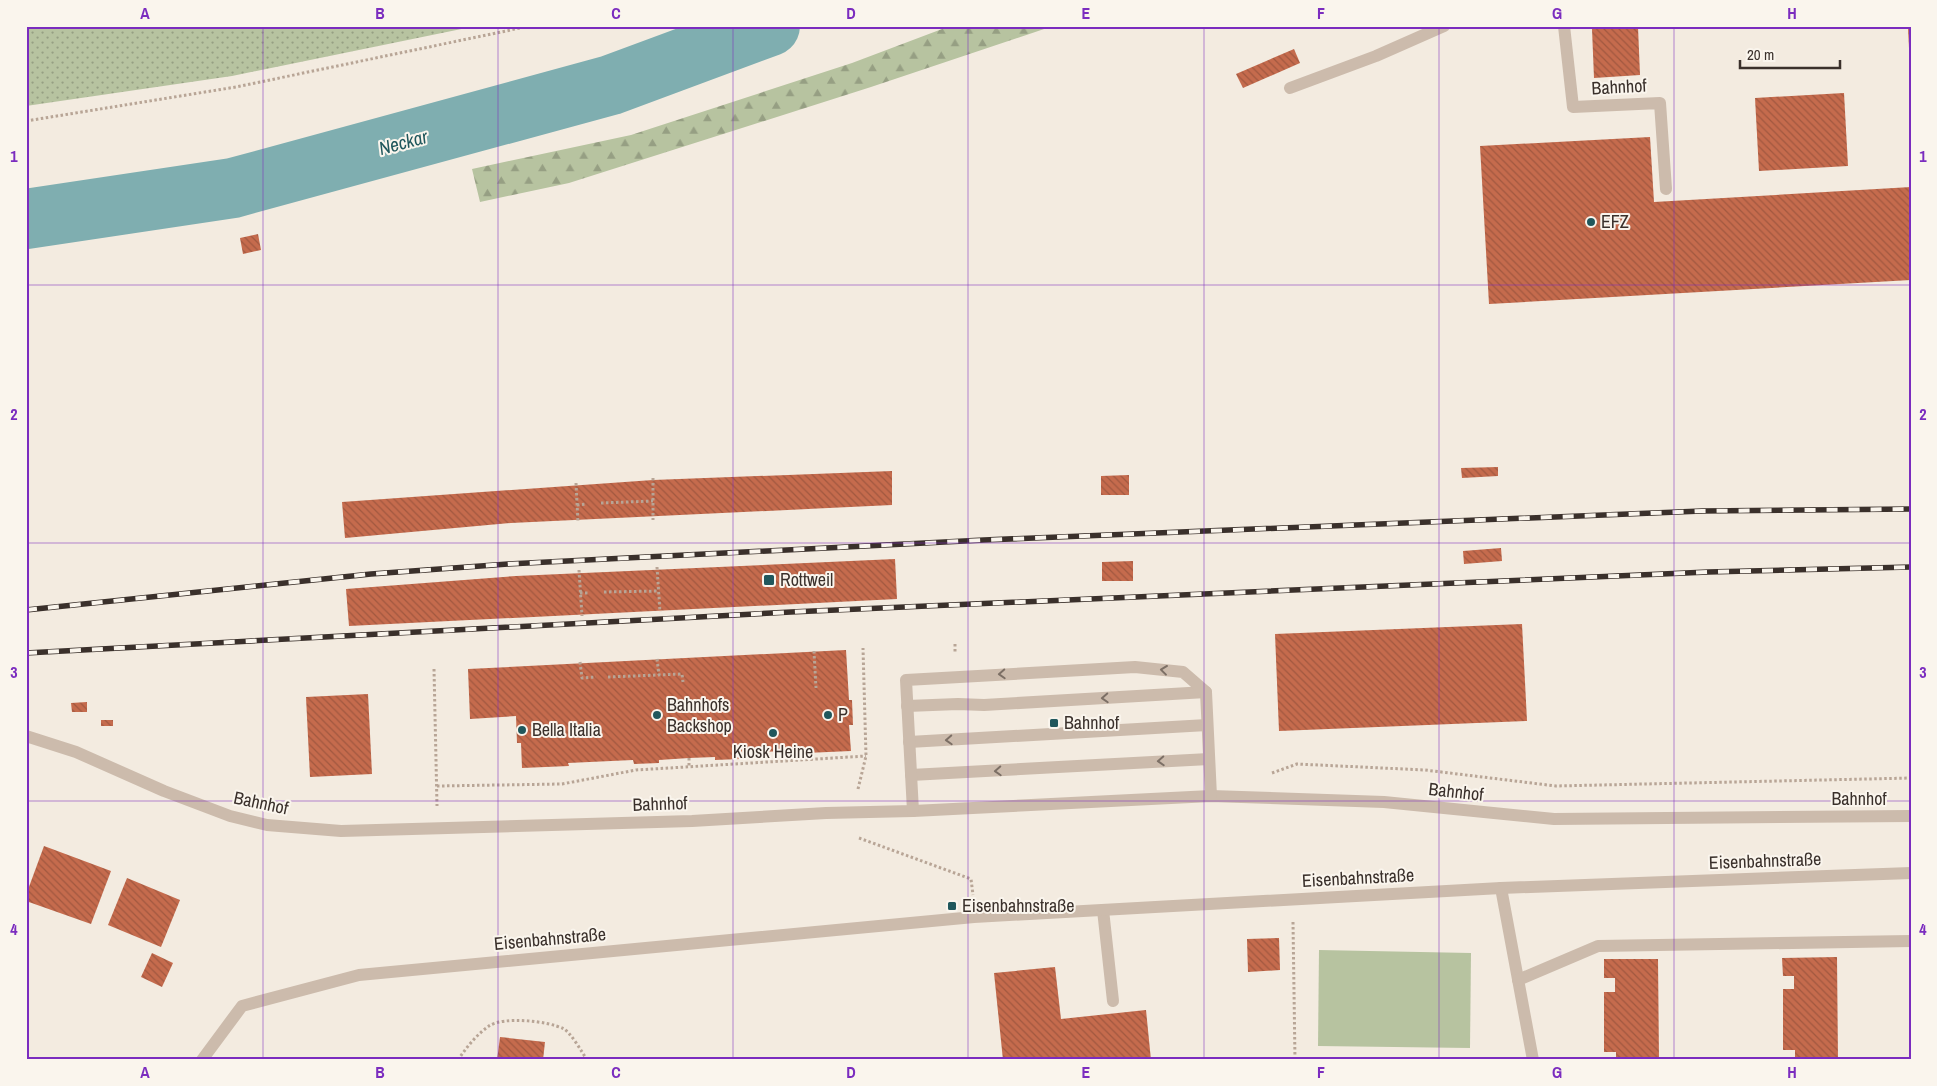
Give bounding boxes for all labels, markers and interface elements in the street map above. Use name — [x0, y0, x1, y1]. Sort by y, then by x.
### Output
text: A — [140, 2, 150, 24]
text: B — [375, 2, 385, 24]
text: C — [611, 2, 621, 24]
text: D — [846, 2, 856, 24]
text: E — [1082, 2, 1091, 24]
text: F — [1317, 2, 1325, 24]
text: G — [1552, 2, 1562, 24]
text: H — [1787, 2, 1797, 24]
scale bar — [1740, 38, 1840, 70]
text: 20 m — [1747, 44, 1774, 65]
street label: Bahnhof — [1591, 73, 1648, 100]
water label: Neckar — [376, 123, 431, 161]
text: 1 — [10, 145, 18, 167]
text: 1 — [1919, 145, 1927, 167]
place label: EFZ — [1601, 209, 1629, 234]
marker: EFZ — [1585, 216, 1597, 228]
text: 2 — [10, 403, 18, 425]
text: 2 — [1919, 403, 1927, 425]
place label: Rottweil — [780, 567, 833, 592]
marker: Rottweil — [762, 573, 776, 587]
text: 3 — [10, 661, 18, 683]
text: 3 — [1919, 661, 1927, 683]
one-way arrow — [1160, 665, 1168, 676]
one-way arrow — [998, 669, 1006, 680]
place label: Bahnhofs Backshop — [667, 692, 732, 738]
one-way arrow — [1100, 692, 1108, 703]
place label: P — [838, 702, 848, 727]
marker: Bahnhofs Backshop — [651, 709, 663, 721]
marker: P — [822, 709, 834, 721]
place label: Bahnhof — [1064, 710, 1120, 735]
place label: Bella Italia — [532, 717, 601, 742]
marker: Bahnhof — [1048, 717, 1060, 729]
marker: Bella Italia — [516, 724, 528, 736]
marker: Kiosk Heine — [767, 727, 779, 739]
one-way arrow — [945, 734, 953, 745]
place label: Kiosk Heine — [733, 739, 813, 764]
one-way arrow — [1156, 756, 1164, 767]
one-way arrow — [994, 765, 1002, 776]
street label: Bahnhof — [1427, 776, 1486, 807]
street label: Bahnhof — [232, 785, 291, 821]
street label: Bahnhof — [1832, 786, 1887, 811]
street label: Bahnhof — [632, 790, 689, 817]
street label: Eisenbahnstraße — [1708, 846, 1822, 875]
street label: Eisenbahnstraße — [1301, 862, 1415, 893]
place label: Eisenbahnstraße — [962, 893, 1074, 918]
marker: Eisenbahnstraße — [946, 900, 958, 912]
text: 4 — [10, 918, 18, 940]
text: 4 — [1919, 918, 1927, 940]
street label: Eisenbahnstraße — [493, 921, 607, 956]
text: A — [140, 1061, 150, 1083]
text: B — [375, 1061, 385, 1083]
text: C — [611, 1061, 621, 1083]
text: D — [846, 1061, 856, 1083]
text: E — [1082, 1061, 1091, 1083]
text: F — [1317, 1061, 1325, 1083]
text: G — [1552, 1061, 1562, 1083]
text: H — [1787, 1061, 1797, 1083]

